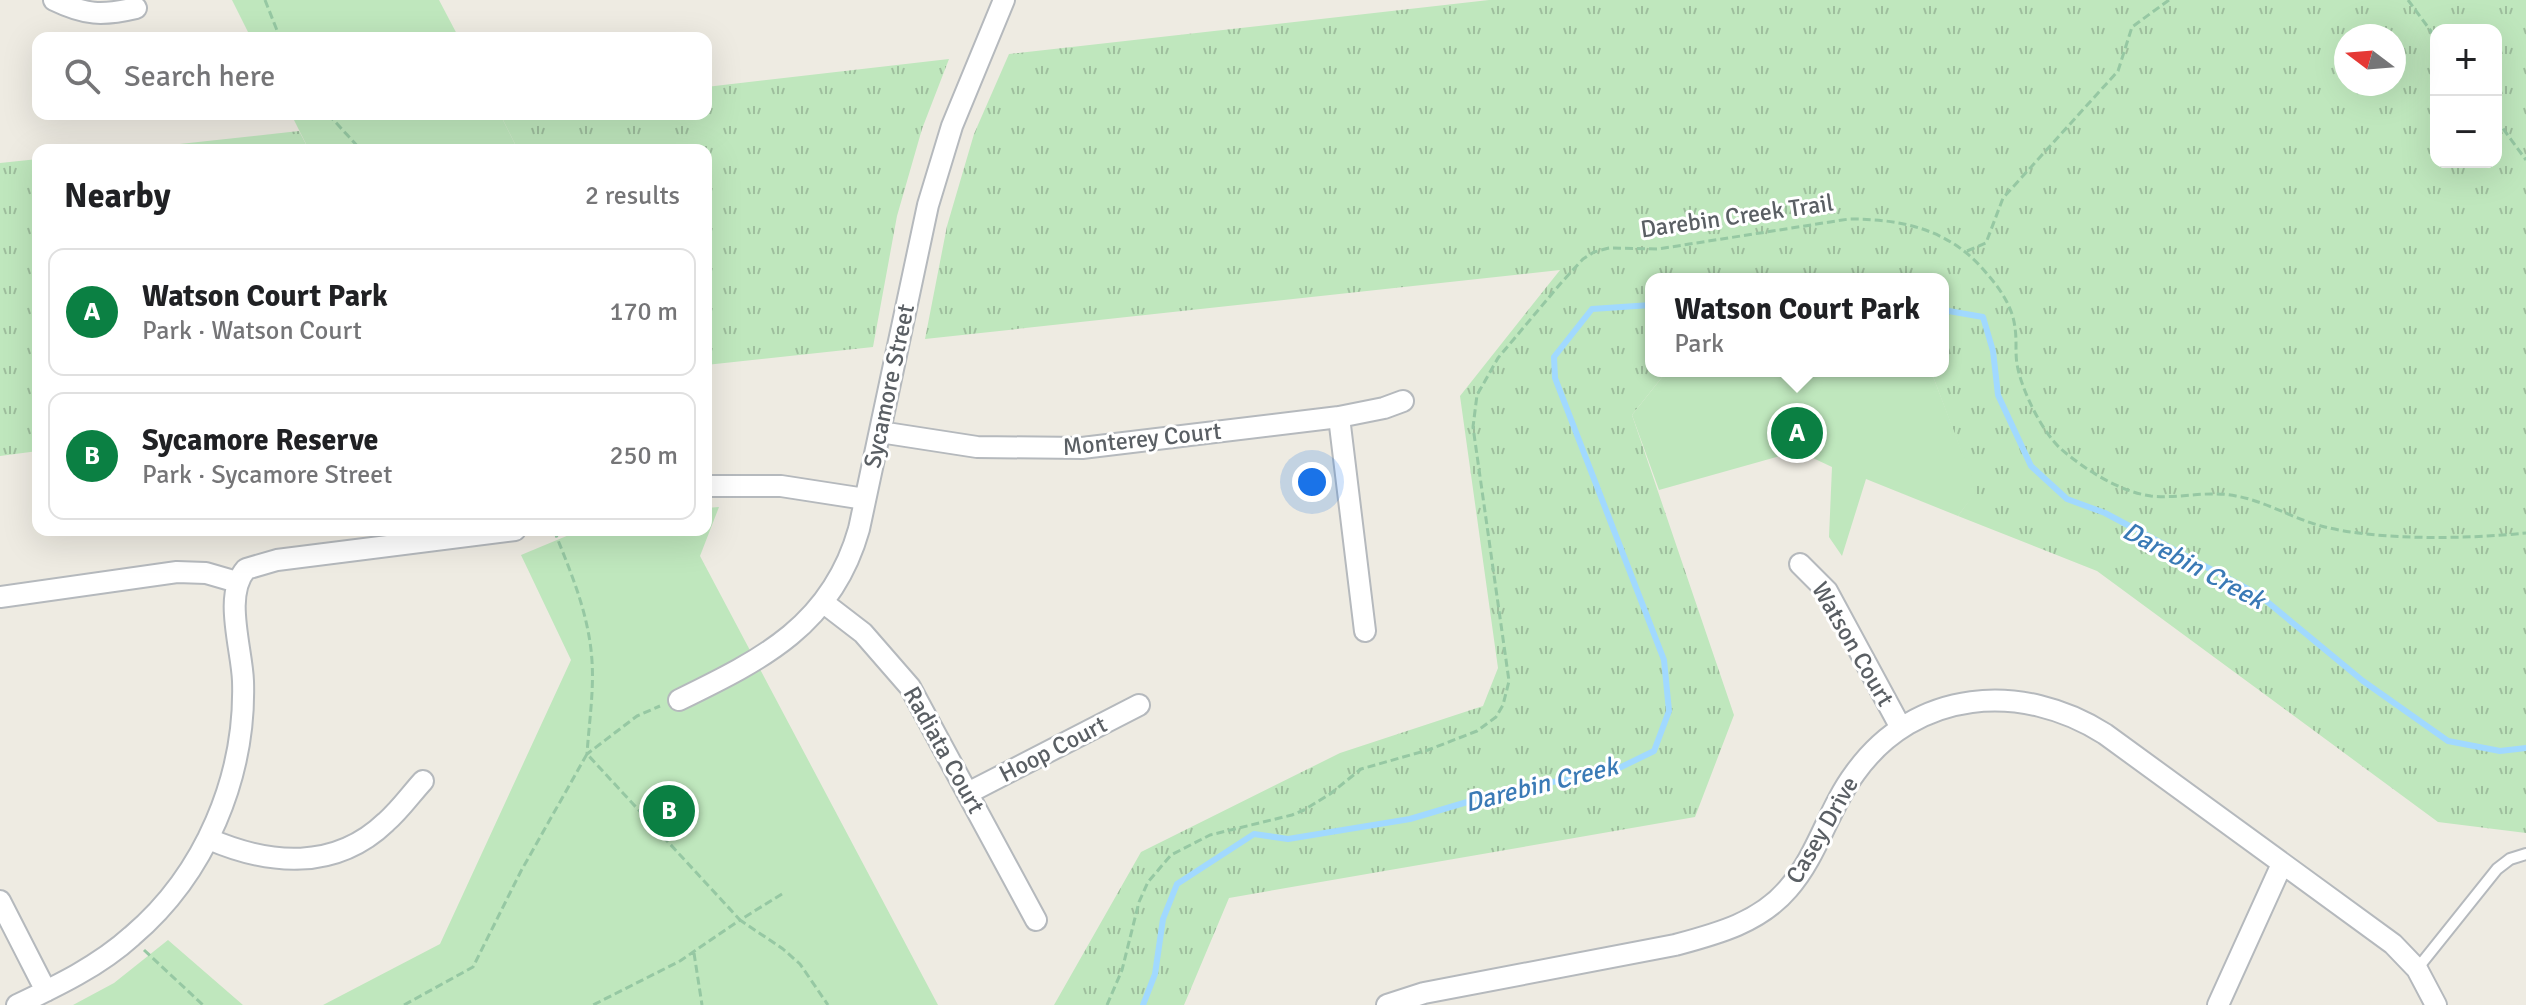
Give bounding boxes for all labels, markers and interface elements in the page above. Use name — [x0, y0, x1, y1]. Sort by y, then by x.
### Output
north arrow — [2334, 24, 2406, 96]
map controls — [2430, 24, 2502, 168]
button: + — [2430, 24, 2502, 96]
search box — [32, 32, 712, 120]
icon: search — [60, 54, 104, 98]
text: Search here — [124, 58, 275, 95]
button: − — [2430, 96, 2502, 168]
text: Nearby — [64, 175, 171, 217]
text: 2 results — [585, 180, 680, 212]
street label: Darebin Creek Trail — [1638, 188, 1836, 244]
popup — [1645, 273, 1949, 377]
text: Watson Court Park — [142, 278, 388, 315]
text: Watson Court Park — [1674, 291, 1920, 328]
text: A — [84, 296, 100, 328]
text: 170 m — [609, 296, 678, 328]
street label: Sycamore Street — [857, 301, 921, 471]
text: Park · Watson Court — [142, 315, 362, 347]
text: Park — [1674, 328, 1724, 360]
pin: A — [1771, 403, 1823, 463]
street label: Monterey Court — [1061, 416, 1223, 462]
text: Sycamore Reserve — [142, 422, 378, 459]
text: B — [84, 440, 100, 472]
text: 250 m — [609, 440, 678, 472]
text: Park · Sycamore Street — [142, 459, 392, 491]
your location — [1292, 462, 1332, 502]
water label: Darebin Creek — [2117, 515, 2272, 618]
street label: Watson Court — [1805, 576, 1901, 712]
street label: Radiata Court — [897, 681, 991, 819]
street label: Hoop Court — [994, 709, 1112, 789]
water label: Darebin Creek — [1461, 750, 1623, 819]
street label: Casey Drive — [1779, 771, 1865, 889]
pin: B — [643, 781, 695, 841]

